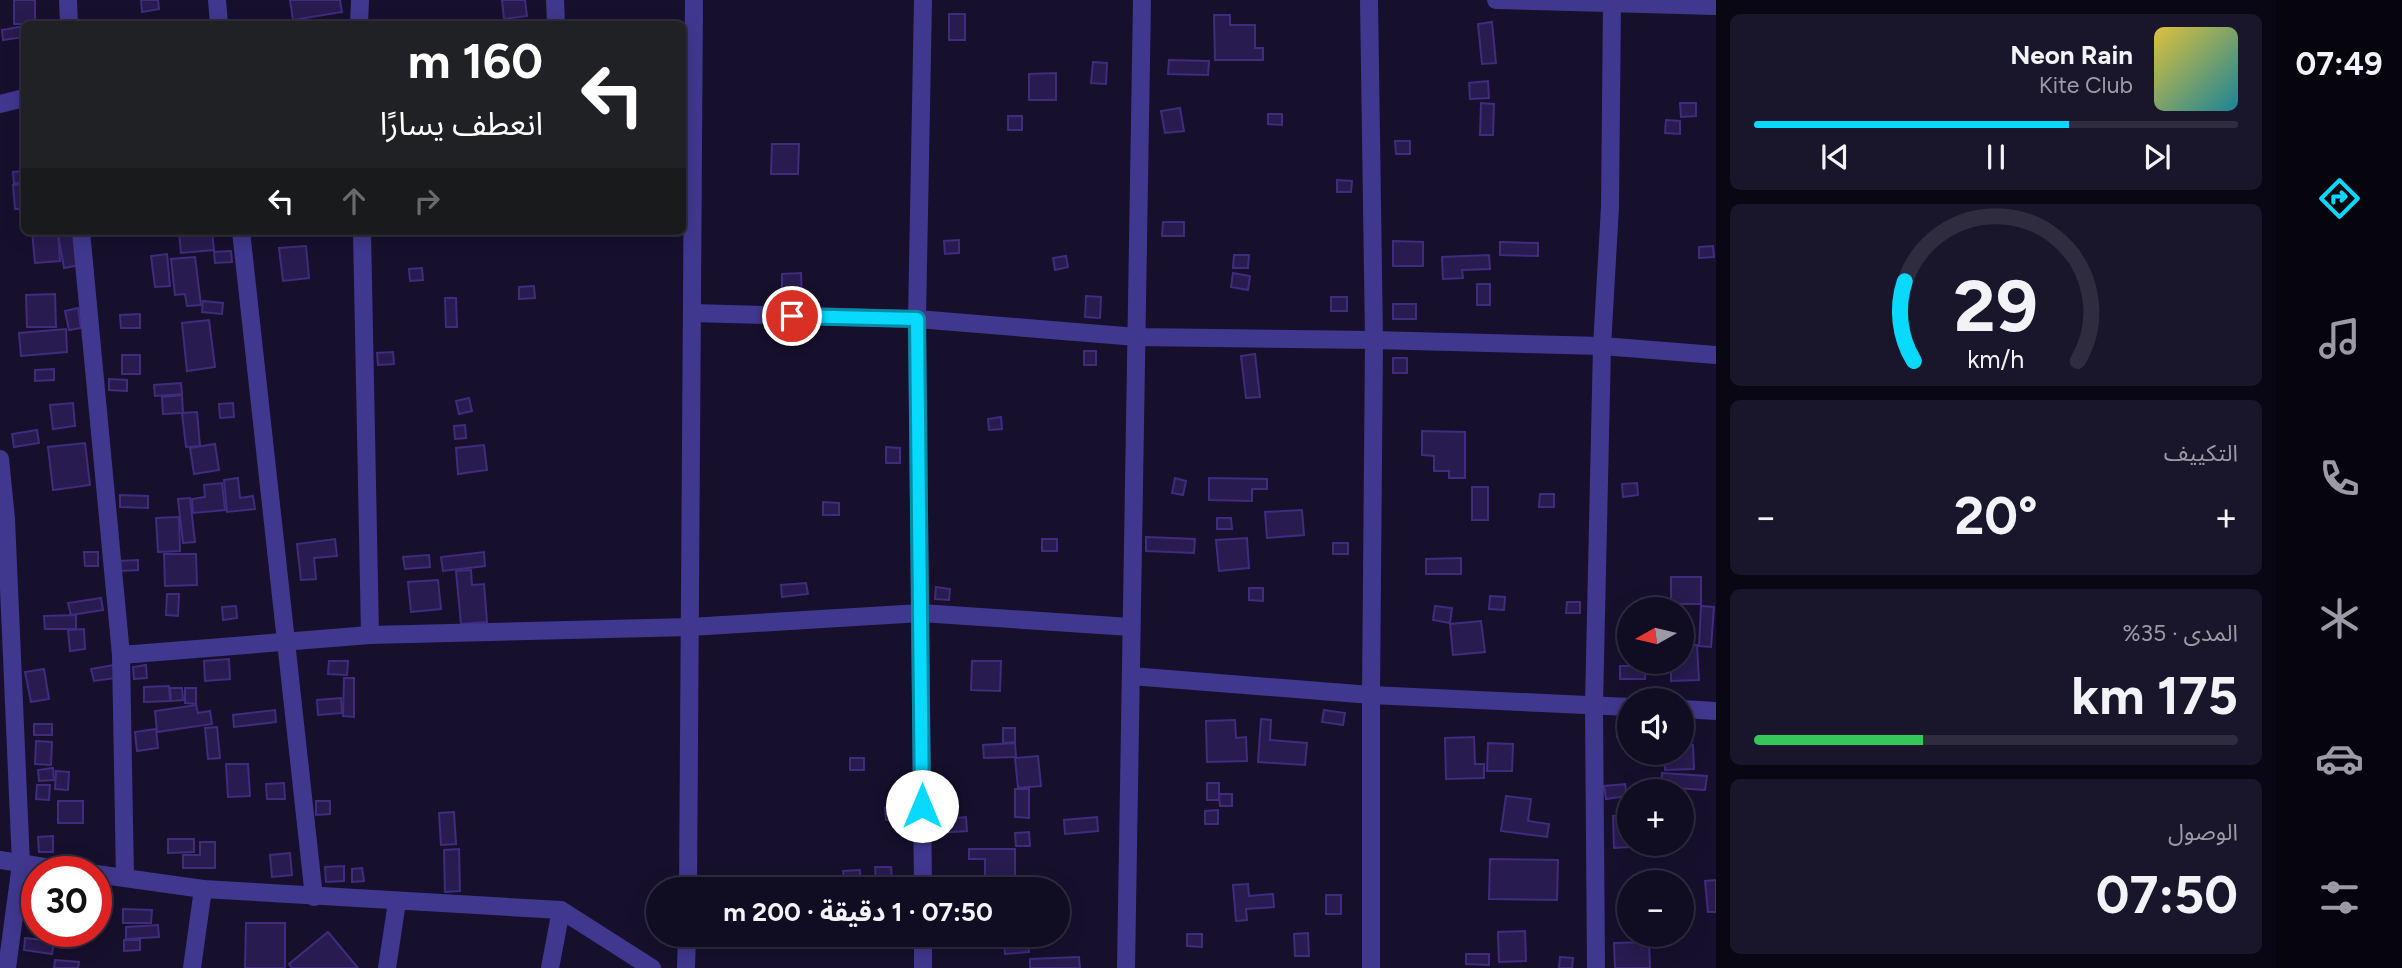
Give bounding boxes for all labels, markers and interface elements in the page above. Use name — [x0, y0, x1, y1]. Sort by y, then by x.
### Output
text: 160 m — [408, 31, 543, 90]
text: Neon Rain — [2010, 39, 2133, 71]
text: 07:49 — [2296, 45, 2383, 83]
icon: left — [567, 49, 658, 140]
text: Kite Club — [2039, 71, 2133, 99]
text: انعطف يسارًا — [380, 105, 543, 143]
icon: previous — [1816, 138, 1854, 176]
icon: pause — [1977, 138, 2015, 176]
icon: next — [2138, 138, 2176, 176]
icon: directions — [2315, 174, 2364, 223]
icon: left — [262, 182, 300, 220]
icon: ahead — [335, 182, 373, 220]
icon: right — [408, 182, 446, 220]
text: 29 — [1954, 262, 2038, 349]
pin — [762, 286, 822, 346]
icon: arrive — [773, 297, 811, 335]
icon: music — [2315, 314, 2364, 363]
text: km/h — [1967, 343, 2025, 373]
text: التكييف — [2164, 439, 2238, 467]
icon: phone — [2315, 454, 2364, 503]
text: 20° — [1954, 485, 2038, 547]
text: − — [1754, 494, 1778, 540]
text: + — [2214, 494, 2238, 540]
icon: climate — [2315, 594, 2364, 643]
north arrow — [1617, 597, 1694, 674]
map controls — [1617, 597, 1694, 947]
text: المدى · 35% — [2123, 619, 2238, 647]
text: 175 km — [2071, 665, 2238, 727]
button: sound — [1617, 688, 1694, 765]
icon: car — [2315, 734, 2364, 783]
position arrow — [885, 769, 959, 843]
button: + — [1617, 779, 1694, 856]
text: الوصول — [2168, 818, 2238, 846]
speed limit sign: 30 — [21, 856, 112, 947]
text: 07:50 — [2096, 864, 2238, 926]
button: − — [1617, 870, 1694, 947]
icon: filters — [2315, 873, 2364, 922]
text: 07:50 · 1 دقيقة · 200 m — [723, 896, 993, 928]

